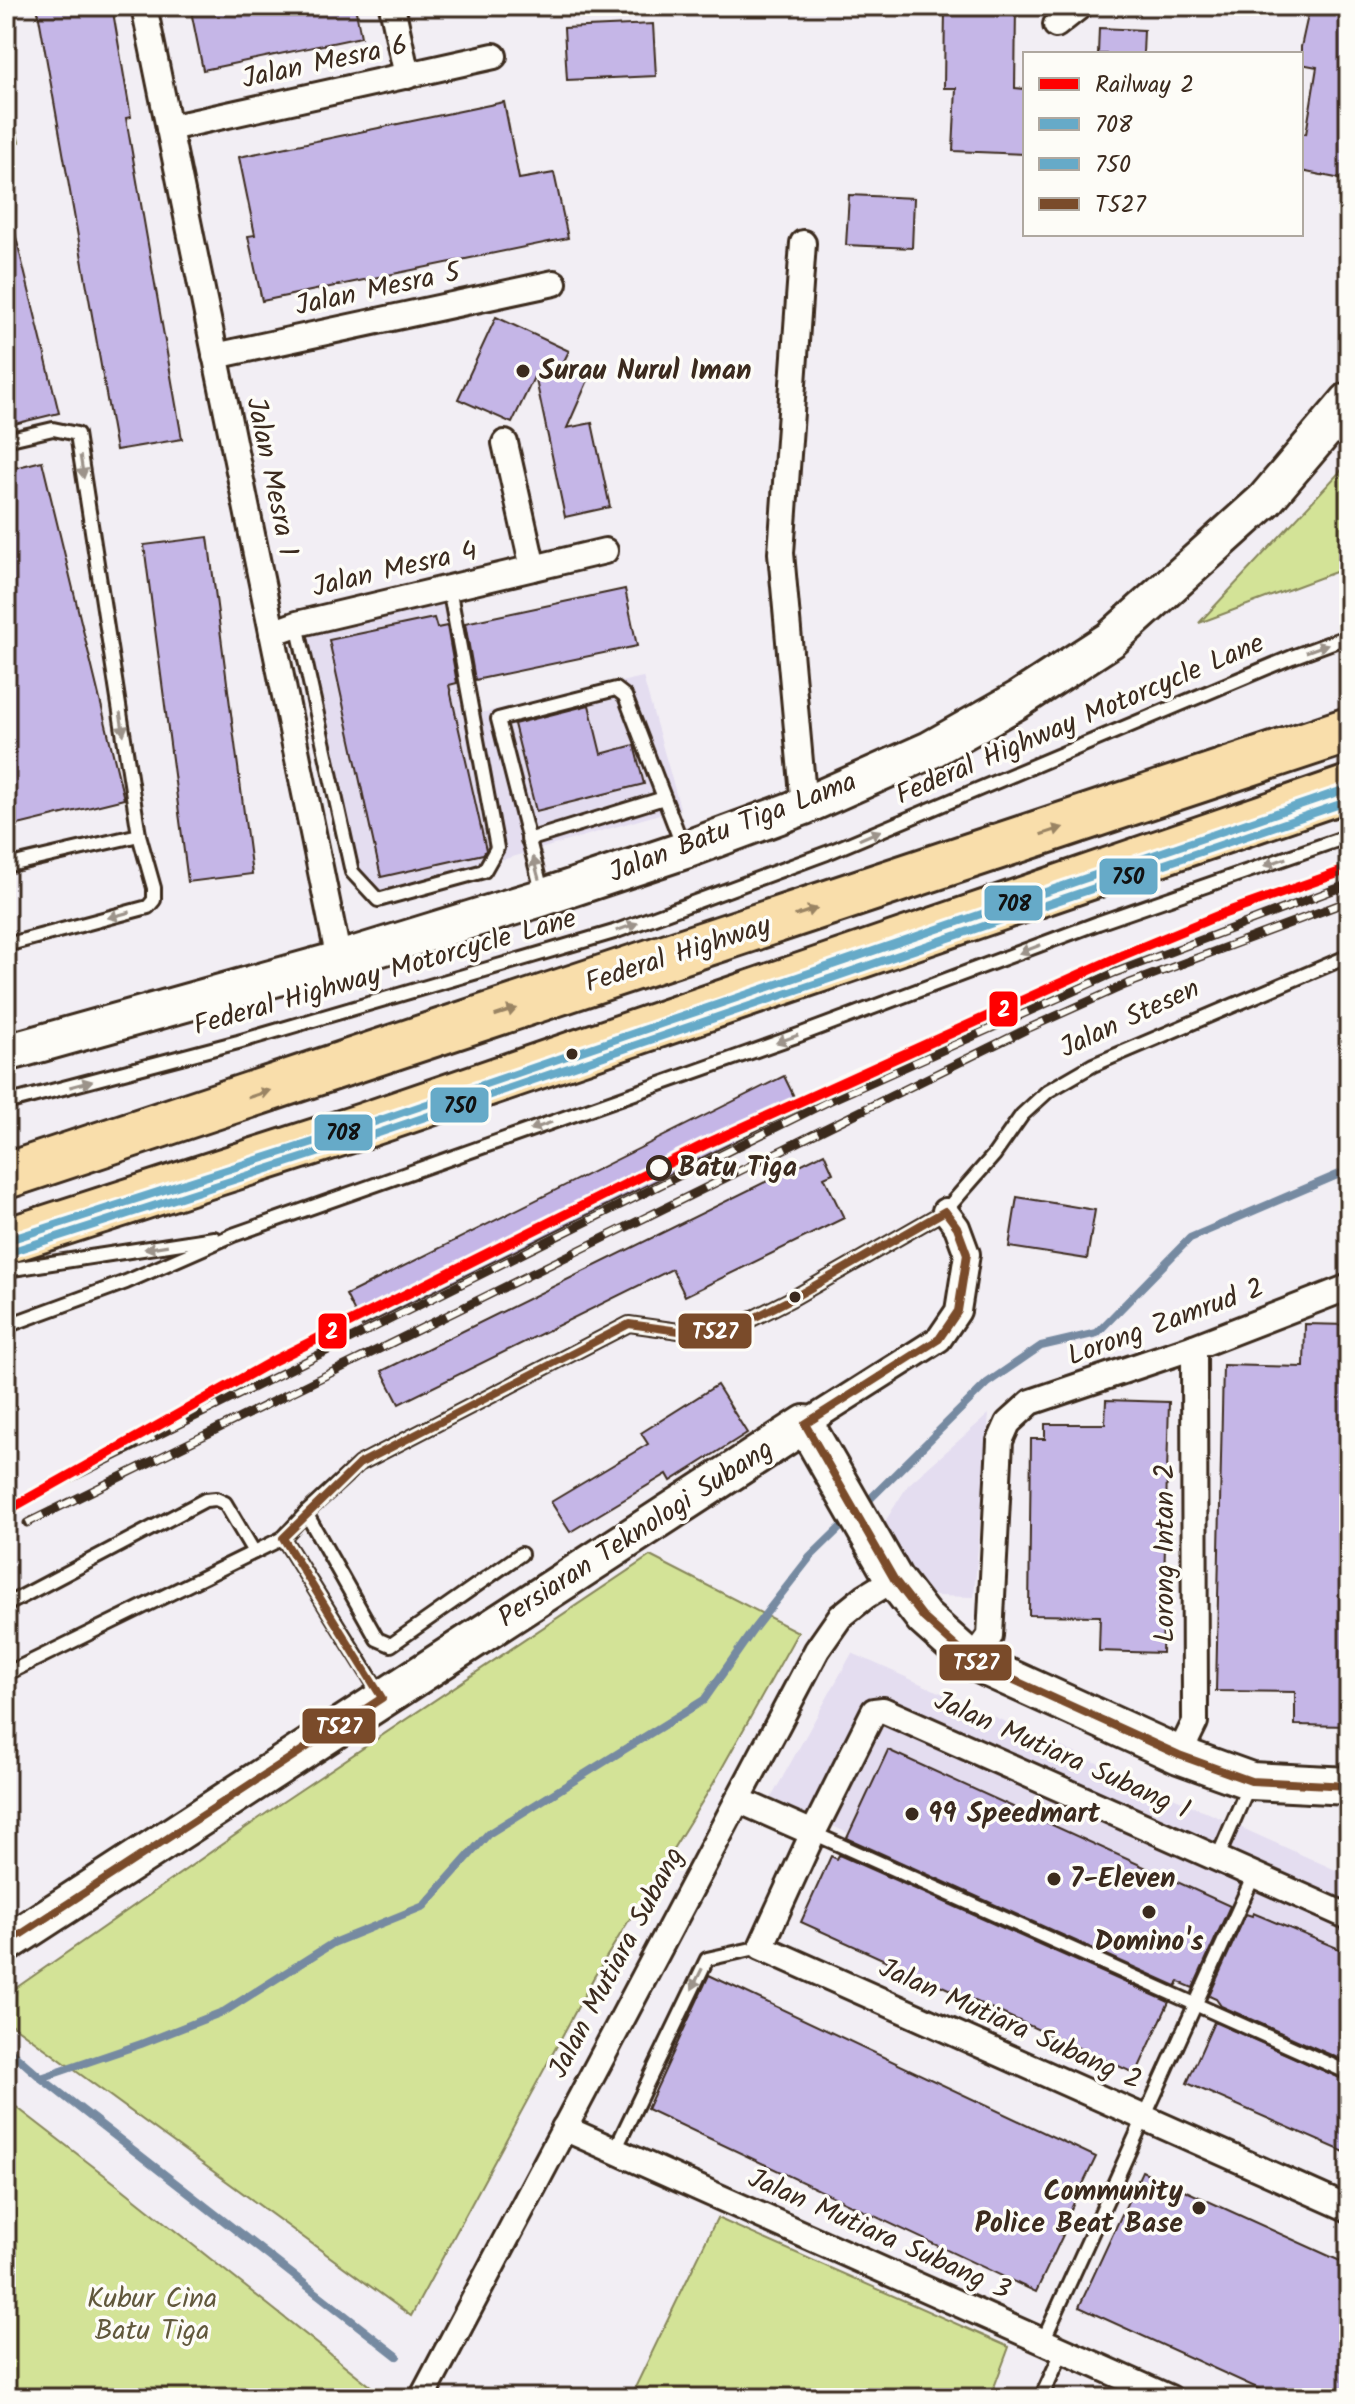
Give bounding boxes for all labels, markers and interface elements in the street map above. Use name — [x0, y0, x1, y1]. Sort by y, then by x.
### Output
street label: Jalan Mesra 6 — [238, 24, 412, 102]
legend — [1023, 52, 1303, 236]
text: Railway 2 — [1095, 66, 1194, 105]
text: 708 — [1095, 106, 1133, 145]
text: 750 — [1095, 146, 1131, 185]
text: T527 — [1095, 186, 1147, 225]
street label: Jalan Mesra 5 — [291, 250, 467, 329]
place label: Surau Nurul Iman — [539, 349, 752, 394]
marker: Surau Nurul Iman — [514, 362, 532, 380]
street label: Jalan Mesra 1 — [232, 393, 310, 561]
one-way arrow — [76, 455, 89, 480]
street label: Jalan Mesra 4 — [308, 529, 482, 611]
street label: Federal Highway Motorcycle Lane — [889, 622, 1272, 818]
one-way arrow — [1305, 641, 1329, 654]
one-way arrow — [116, 712, 129, 737]
street label: Jalan Batu Tiga Lama — [603, 760, 863, 896]
one-way arrow — [1041, 824, 1065, 836]
one-way arrow — [859, 828, 882, 841]
one-way arrow — [529, 856, 542, 880]
one-way arrow — [1263, 856, 1287, 868]
line badge: 750 — [1098, 857, 1159, 896]
text: 750 — [1112, 861, 1145, 896]
line badge: 708 — [983, 884, 1044, 922]
text: 708 — [997, 888, 1032, 923]
street label: Federal Highway Motorcycle Lane — [188, 897, 582, 1049]
street label: Federal Highway — [579, 903, 778, 1006]
one-way arrow — [794, 906, 818, 918]
one-way arrow — [106, 909, 131, 921]
one-way arrow — [616, 920, 640, 933]
one-way arrow — [1018, 943, 1042, 955]
street label: Jalan Stesen — [1052, 967, 1208, 1071]
line badge: 2 — [988, 990, 1019, 1028]
text: 2 — [998, 994, 1010, 1029]
one-way arrow — [494, 1005, 518, 1017]
one-way arrow — [774, 1034, 798, 1046]
unlabelled marker — [564, 1046, 580, 1062]
one-way arrow — [69, 1077, 94, 1089]
line badge: 750 — [429, 1086, 490, 1124]
one-way arrow — [247, 1087, 271, 1099]
text: 750 — [444, 1090, 477, 1125]
line badge: 708 — [313, 1113, 374, 1152]
text: 708 — [326, 1117, 361, 1152]
one-way arrow — [529, 1120, 553, 1132]
place label: Batu Tiga — [678, 1146, 797, 1191]
marker: Batu Tiga — [647, 1156, 671, 1180]
one-way arrow — [143, 1241, 168, 1254]
street label: Lorong Zamrud 2 — [1061, 1267, 1271, 1379]
unlabelled marker — [787, 1289, 803, 1305]
line badge: 2 — [317, 1312, 348, 1350]
line badge: T527 — [677, 1312, 753, 1350]
text: 2 — [326, 1316, 338, 1351]
text: T527 — [692, 1316, 739, 1351]
street label: Persiaran Teknologi Subang — [489, 1428, 783, 1640]
street label: Lorong Intan 2 — [1143, 1463, 1188, 1643]
line badge: T527 — [938, 1643, 1013, 1682]
text: T527 — [953, 1647, 1000, 1682]
street label: Jalan Mutiara Subang 1 — [926, 1679, 1198, 1833]
line badge: T527 — [301, 1707, 377, 1745]
text: T527 — [316, 1711, 363, 1746]
place label: 99 Speedmart — [928, 1792, 1100, 1837]
marker: 99 Speedmart — [903, 1805, 921, 1823]
street label: Jalan Mutiara Subang — [537, 1839, 697, 2087]
place label: 7-Eleven — [1070, 1857, 1176, 1902]
marker: 7-Eleven — [1045, 1870, 1063, 1888]
marker: Domino's — [1140, 1903, 1158, 1921]
place label: Domino's — [1094, 1920, 1204, 1965]
street label: Jalan Mutiara Subang 2 — [871, 1947, 1149, 2103]
one-way arrow — [690, 1968, 704, 1991]
street label: Jalan Mutiara Subang 3 — [740, 2157, 1018, 2313]
place label: Community Police Beat Base — [975, 2170, 1183, 2247]
marker: Community Police Beat Base — [1190, 2199, 1208, 2217]
park label: Kubur Cina Batu Tiga — [87, 2277, 217, 2354]

